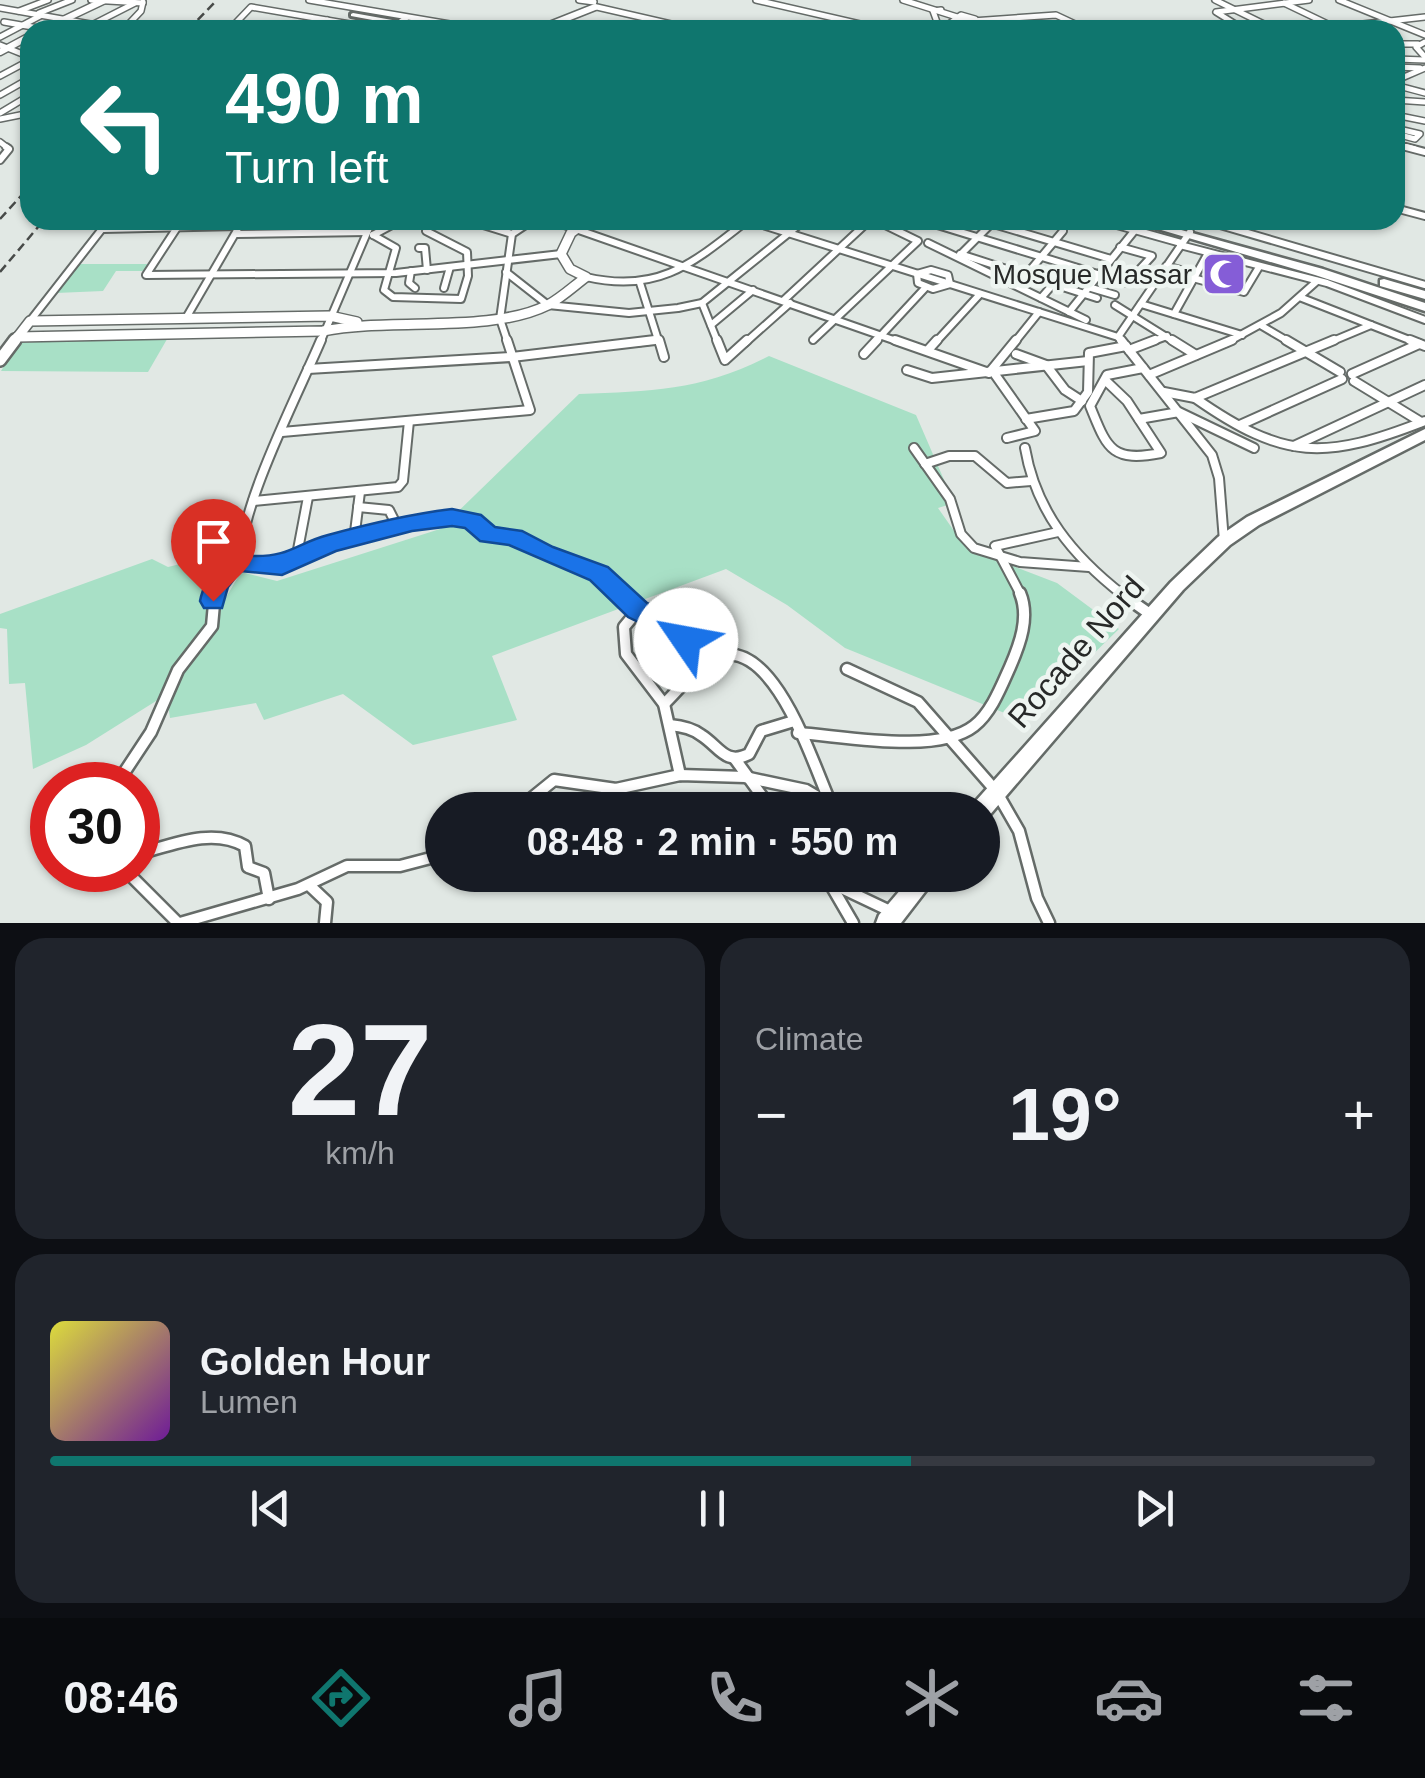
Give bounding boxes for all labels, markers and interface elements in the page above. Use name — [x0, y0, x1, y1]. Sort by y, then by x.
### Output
icon: left — [60, 60, 190, 190]
text: 490 m — [225, 60, 423, 138]
text: Turn left — [225, 142, 388, 193]
mosque icon: Mosque Massar — [1201, 251, 1247, 297]
place label: Mosque Massar — [993, 259, 1192, 290]
pin — [171, 499, 256, 602]
icon: arrive — [186, 514, 241, 569]
street label: Rocade Nord — [1001, 569, 1151, 735]
position arrow — [634, 588, 738, 692]
speed limit sign: 30 — [30, 762, 160, 892]
text: 08:48 · 2 min · 550 m — [527, 821, 898, 863]
text: 27 — [288, 997, 432, 1143]
text: Climate — [755, 1021, 863, 1057]
text: 19° — [1008, 1072, 1122, 1156]
text: − — [755, 1084, 787, 1146]
text: + — [1343, 1084, 1375, 1146]
text: km/h — [325, 1135, 395, 1171]
text: Golden Hour — [200, 1341, 430, 1383]
text: Lumen — [200, 1384, 298, 1420]
icon: previous — [243, 1481, 298, 1536]
icon: pause — [685, 1481, 740, 1536]
icon: next — [1127, 1481, 1182, 1536]
icon: directions — [306, 1663, 376, 1733]
icon: music — [503, 1663, 573, 1733]
icon: phone — [700, 1663, 770, 1733]
icon: climate — [897, 1663, 967, 1733]
icon: car — [1094, 1663, 1164, 1733]
icon: filters — [1291, 1663, 1361, 1733]
text: 08:46 — [64, 1672, 179, 1723]

